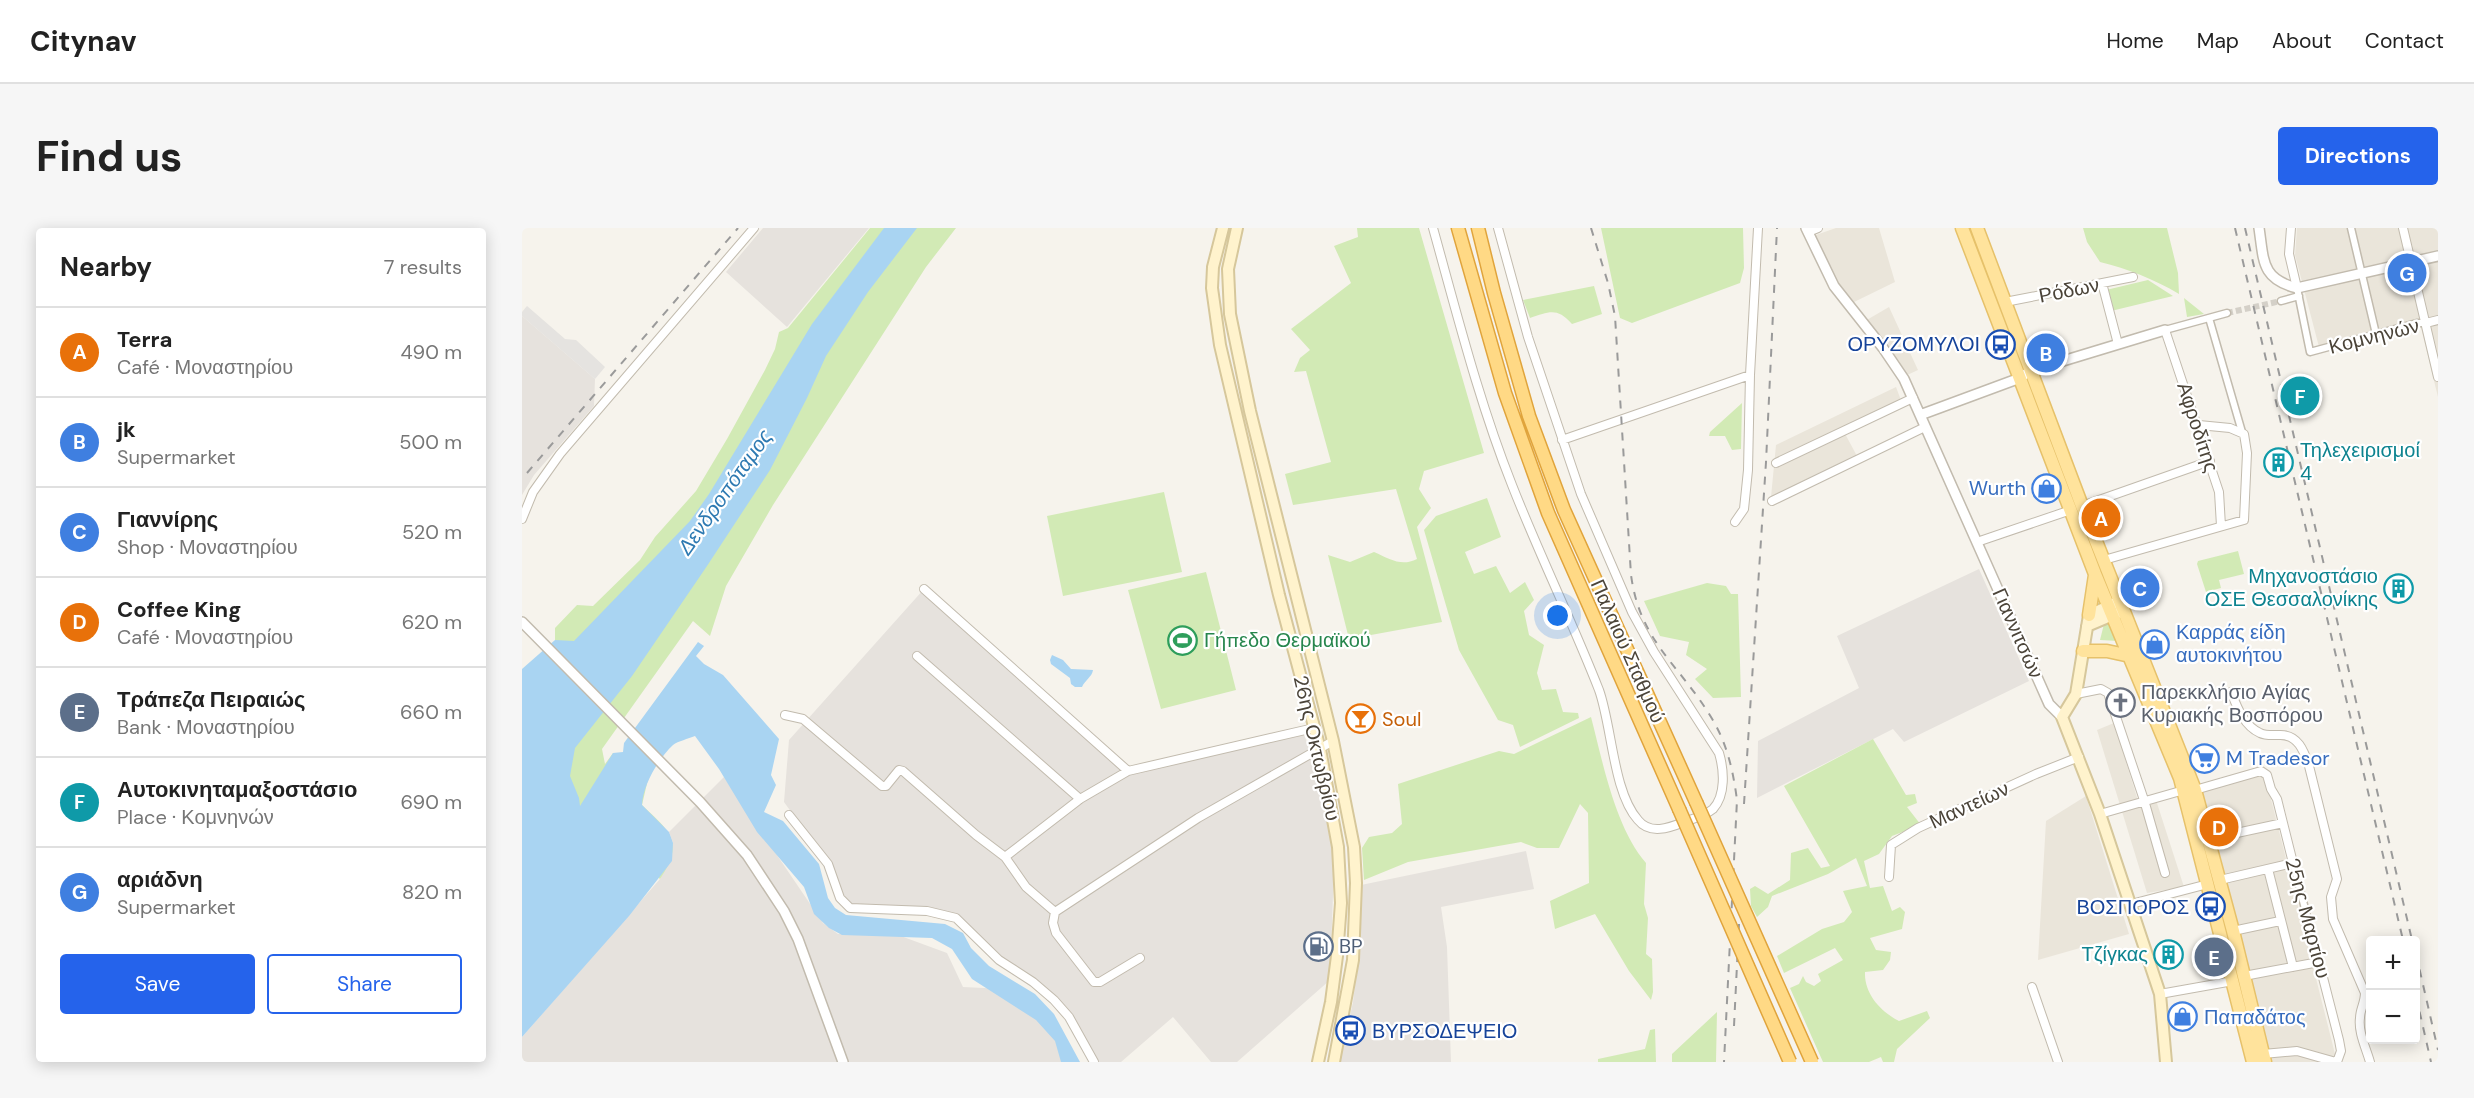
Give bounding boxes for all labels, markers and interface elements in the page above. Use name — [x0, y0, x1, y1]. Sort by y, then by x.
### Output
text: Citynav — [30, 23, 136, 60]
text: Home — [2106, 27, 2164, 55]
text: Map — [2197, 27, 2239, 55]
text: About — [2272, 27, 2332, 55]
text: Contact — [2365, 27, 2444, 55]
button: Directions — [2278, 127, 2438, 185]
text: Find us — [36, 129, 182, 184]
text: Nearby — [60, 250, 152, 284]
pin: G — [2388, 250, 2426, 296]
text: 7 results — [384, 254, 462, 280]
street label: Ρόδων — [2036, 271, 2102, 309]
street label: Κομνηνών — [2326, 312, 2422, 360]
text: Terra — [117, 325, 172, 354]
bus stop icon: ΟΡΥΖΟΜΥΛΟΙ — [1985, 328, 2017, 360]
pin: B — [2026, 330, 2066, 376]
place label: ΟΡΥΖΟΜΥΛΟΙ — [1847, 331, 1980, 357]
text: A — [72, 339, 87, 365]
text: 490 m — [400, 339, 462, 365]
text: Café · Μοναστηρίου — [117, 354, 293, 380]
pin: F — [2280, 374, 2320, 418]
street label: Αφροδίτης — [2171, 379, 2225, 476]
text: jk — [117, 415, 136, 444]
water label: Δενδροπόταμος — [671, 423, 779, 561]
text: B — [73, 429, 86, 455]
text: 500 m — [399, 429, 462, 455]
place label: Τηλεχειρισμοί 4 — [2300, 437, 2420, 486]
text: Supermarket — [117, 444, 236, 470]
building icon: Τηλεχειρισμοί 4 — [2263, 446, 2295, 478]
shop icon: Wurth — [2031, 472, 2063, 504]
place label: Wurth — [1969, 475, 2026, 501]
pin: A — [2082, 496, 2120, 540]
text: Γιαννίρης — [117, 505, 218, 534]
text: C — [72, 519, 87, 545]
text: 520 m — [402, 519, 462, 545]
text: Shop · Μοναστηρίου — [117, 534, 298, 560]
place label: Μηχανοστάσιο ΟΣΕ Θεσσαλονίκης — [2205, 563, 2378, 612]
pin: C — [2120, 566, 2160, 610]
building icon: Μηχανοστάσιο ΟΣΕ Θεσσαλονίκης — [2383, 572, 2415, 604]
street label: Παλαιού Σταθμού — [1585, 575, 1671, 727]
street label: Γιαννιτσών — [1987, 584, 2049, 682]
text: Coffee King — [117, 595, 241, 624]
your location — [1543, 601, 1572, 630]
text: D — [72, 609, 87, 635]
text: 620 m — [402, 609, 462, 635]
place label: Καρράς είδη αυτοκινήτου — [2176, 619, 2286, 668]
text: Café · Μοναστηρίου — [117, 624, 293, 650]
sports icon: Γήπεδο Θερμαϊκού — [1167, 624, 1199, 656]
place label: Γήπεδο Θερμαϊκού — [1204, 627, 1371, 653]
shop icon: Καρράς είδη αυτοκινήτου — [2139, 628, 2171, 660]
street label: 26ης Οκτωβρίου — [1288, 673, 1346, 823]
place label: Παρεκκλήσιο Αγίας Κυριακής Βοσπόρου — [2141, 679, 2323, 728]
text: Τράπεζα Πειραιώς — [117, 685, 306, 714]
church icon: Παρεκκλήσιο Αγίας Κυριακής Βοσπόρου — [2104, 687, 2136, 719]
text: E — [74, 699, 85, 725]
text: 660 m — [400, 699, 462, 725]
bar icon: Soul — [1345, 703, 1377, 735]
place label: Soul — [1382, 706, 1421, 732]
text: Bank · Μοναστηρίου — [117, 714, 295, 740]
supermarket icon: M Tradesor — [2189, 742, 2221, 774]
place label: M Tradesor — [2226, 745, 2330, 771]
text: Αυτοκινηταμαξοστάσιο — [117, 775, 357, 804]
street label: Μαντείων — [1925, 775, 2013, 835]
text: F — [74, 789, 85, 815]
text: 690 m — [400, 789, 462, 815]
text: Place · Κομνηνών — [117, 804, 274, 830]
pin: D — [2200, 804, 2238, 850]
street label: 25ης Μαρτίου — [2279, 855, 2337, 981]
text: αριάδνη — [117, 865, 203, 894]
text: G — [72, 879, 87, 905]
text: 820 m — [402, 879, 462, 905]
bus stop icon: ΒΟΣΠΟΡΟΣ — [2194, 891, 2226, 923]
text: Supermarket — [117, 894, 236, 920]
place label: ΒΟΣΠΟΡΟΣ — [2076, 894, 2189, 920]
fuel station icon: BP — [1302, 930, 1334, 962]
place label: BP — [1339, 933, 1363, 959]
pin: E — [2194, 934, 2234, 980]
map controls — [2366, 936, 2420, 1044]
button: + — [2366, 936, 2420, 990]
building icon: Τζίγκας — [2153, 938, 2185, 970]
place label: Τζίγκας — [2082, 941, 2148, 967]
button: Save — [60, 954, 255, 1014]
button: Share — [267, 954, 462, 1014]
button: − — [2366, 990, 2420, 1044]
shop icon: Παπαδάτος — [2167, 1001, 2199, 1033]
place label: Παπαδάτος — [2204, 1004, 2306, 1030]
bus stop icon: ΒΥΡΣΟΔΕΨΕΙΟ — [1335, 1015, 1367, 1047]
place label: ΒΥΡΣΟΔΕΨΕΙΟ — [1372, 1018, 1517, 1044]

